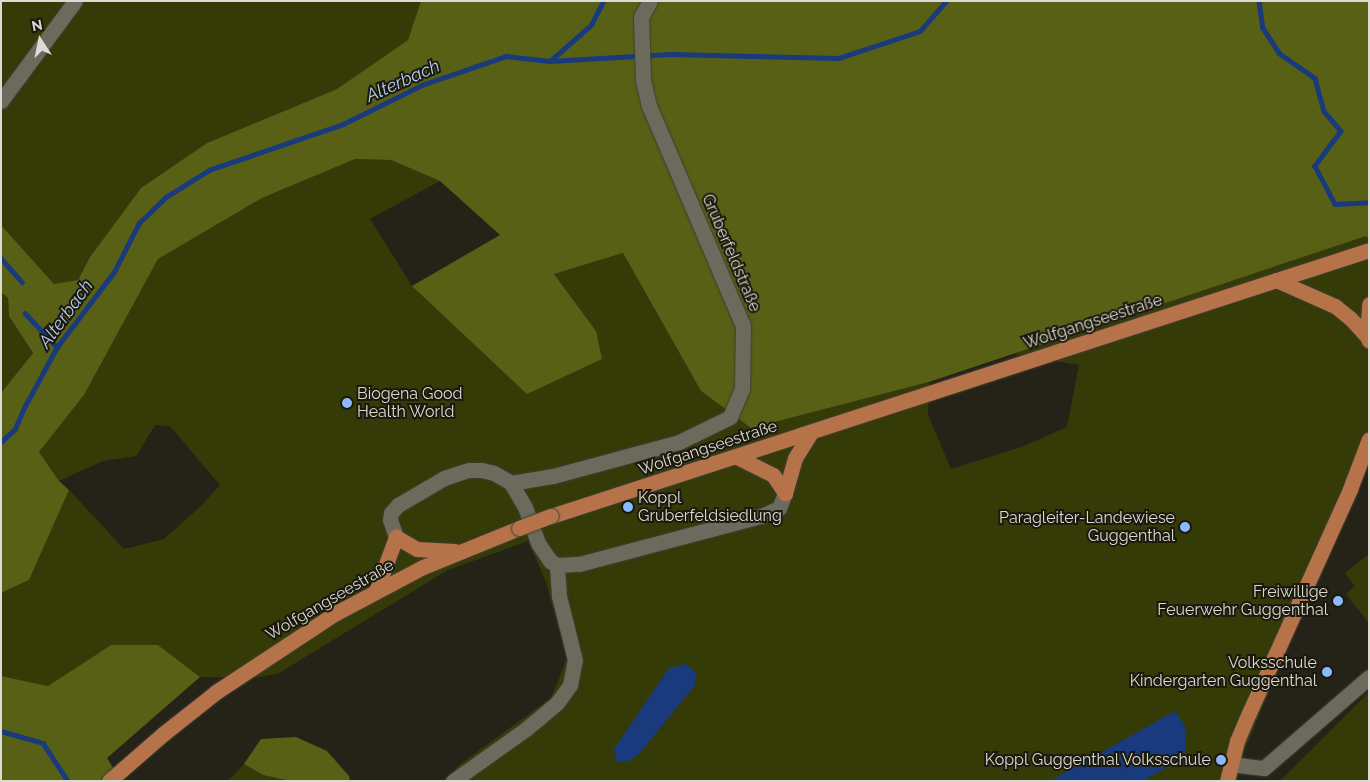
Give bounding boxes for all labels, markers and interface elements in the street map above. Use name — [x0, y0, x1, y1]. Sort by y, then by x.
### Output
north arrow — [15, 15, 65, 65]
text: N — [30, 16, 44, 34]
water label: Alterbach — [363, 55, 443, 107]
street label: Gruberfeldstraße — [698, 191, 764, 315]
water label: Alterbach — [34, 276, 98, 352]
street label: Wolfgangseestraße — [1021, 291, 1165, 353]
place label: Biogena Good Health World — [357, 384, 463, 422]
marker: Biogena Good Health World — [341, 397, 353, 409]
street label: Wolfgangseestraße — [636, 417, 780, 479]
place label: Koppl Gruberfeldsiedlung — [638, 488, 782, 526]
marker: Koppl Gruberfeldsiedlung — [622, 501, 634, 513]
place label: Paragleiter-Landewiese Guggenthal — [999, 508, 1175, 546]
marker: Paragleiter-Landewiese Guggenthal — [1179, 521, 1191, 533]
street label: Wolfgangseestraße — [263, 556, 397, 644]
place label: Freiwillige Feuerwehr Guggenthal — [1157, 582, 1328, 620]
marker: Freiwillige Feuerwehr Guggenthal — [1332, 595, 1344, 607]
place label: Volksschule Kindergarten Guggenthal — [1130, 653, 1317, 691]
marker: Volksschule Kindergarten Guggenthal — [1321, 666, 1333, 678]
place label: Koppl Guggenthal Volksschule — [983, 750, 1211, 770]
marker: Koppl Guggenthal Volksschule — [1215, 754, 1227, 766]

